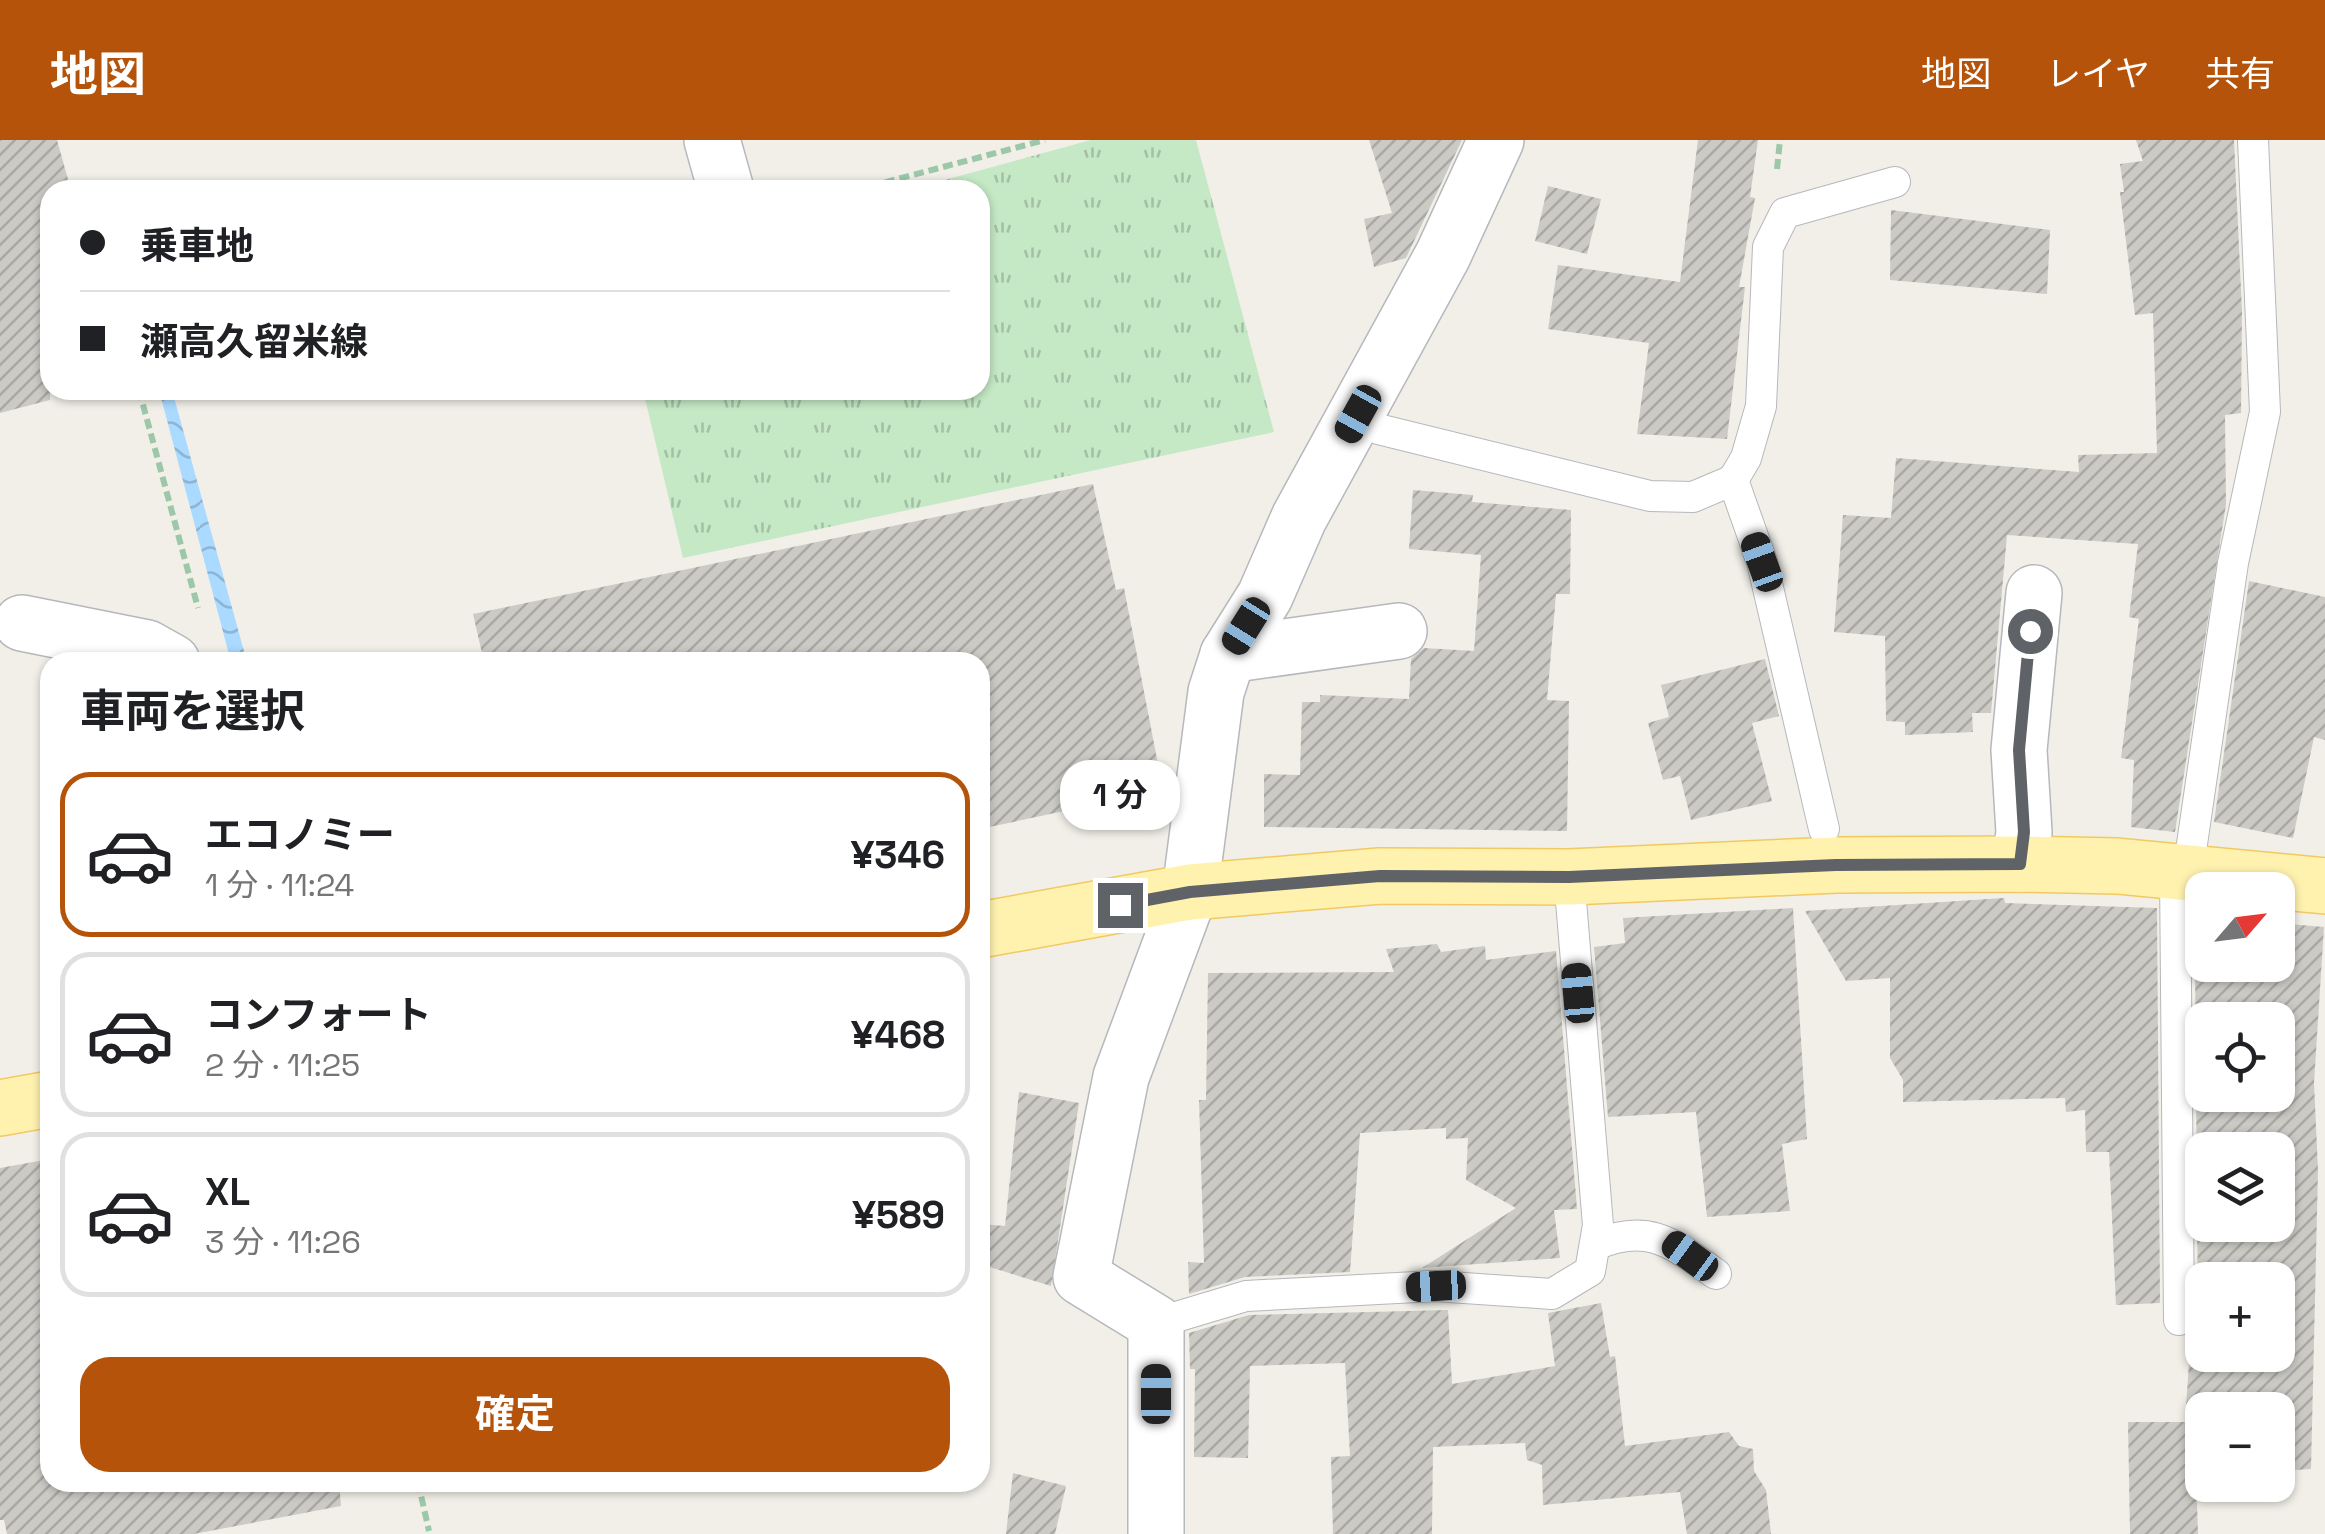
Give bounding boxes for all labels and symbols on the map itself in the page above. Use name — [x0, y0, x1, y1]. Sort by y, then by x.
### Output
car — [1330, 380, 1386, 448]
car — [1738, 529, 1786, 595]
car — [1217, 593, 1275, 659]
route start — [2008, 609, 2053, 654]
callout: 1 分 — [1060, 760, 1180, 830]
north arrow — [2185, 872, 2295, 982]
route end — [1098, 883, 1143, 928]
car — [1560, 962, 1596, 1024]
car — [1657, 1226, 1723, 1286]
car — [1405, 1269, 1467, 1303]
car — [1141, 1364, 1171, 1424]

